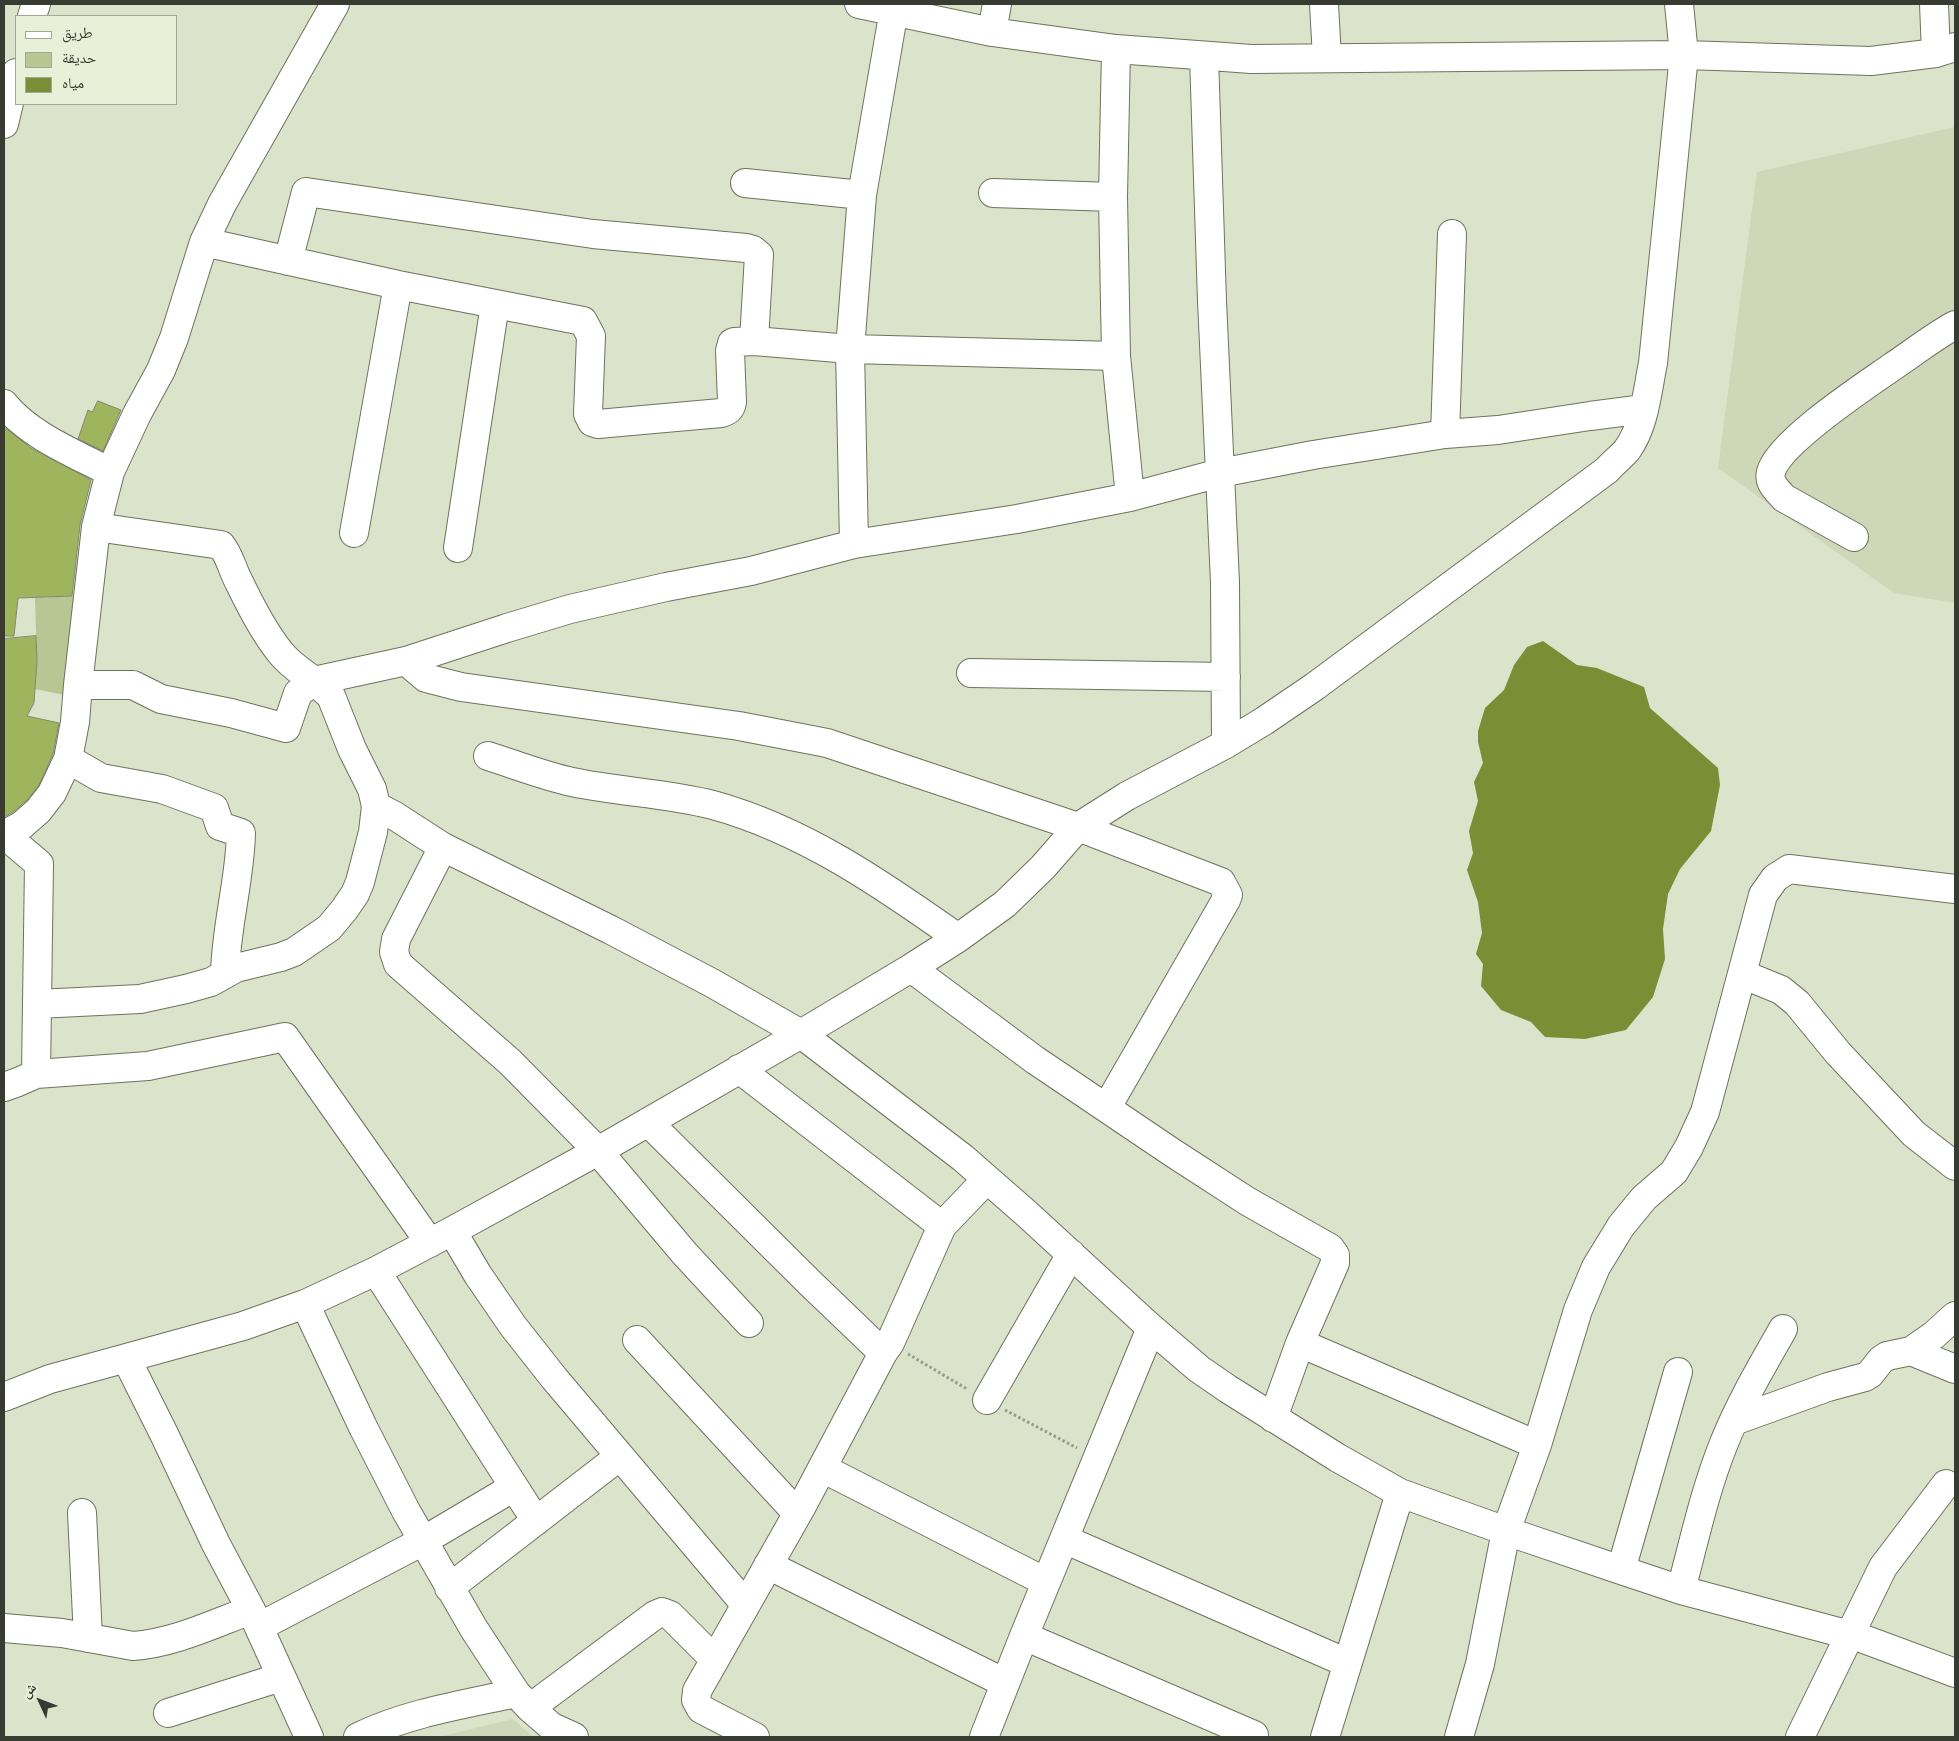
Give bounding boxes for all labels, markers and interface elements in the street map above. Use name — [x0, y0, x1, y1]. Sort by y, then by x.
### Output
legend — [15, 15, 178, 105]
text: طريق — [62, 22, 93, 45]
text: حديقة — [62, 47, 96, 70]
text: مياه — [62, 72, 84, 95]
north arrow — [15, 1676, 65, 1726]
text: ش — [16, 1678, 41, 1703]

